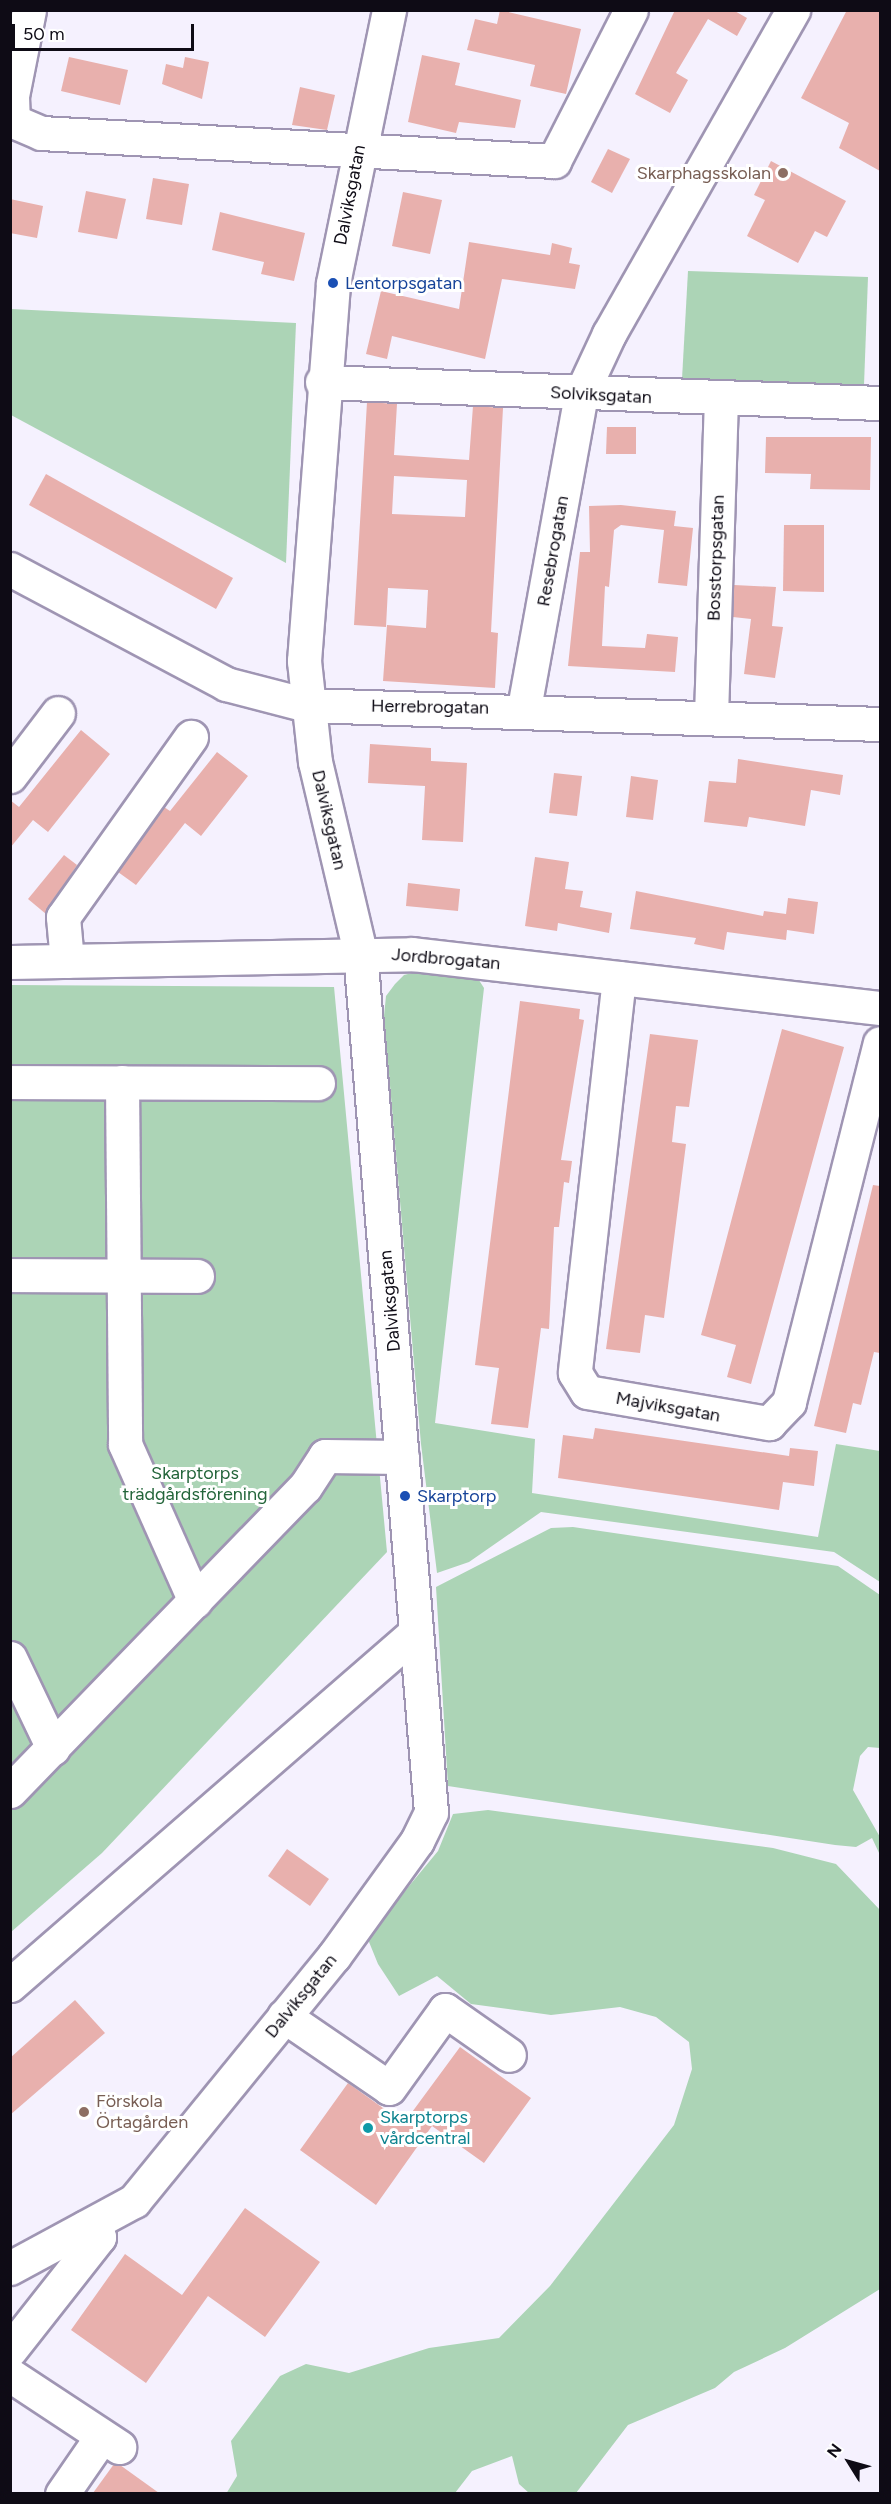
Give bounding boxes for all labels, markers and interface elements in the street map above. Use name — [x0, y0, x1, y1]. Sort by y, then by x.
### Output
scale bar — [15, 12, 196, 50]
text: 50 m — [23, 23, 65, 45]
street label: Dalviksgatan — [330, 143, 370, 247]
place label: Skarphagsskolan — [637, 162, 771, 184]
marker: Skarphagsskolan — [776, 166, 790, 180]
place label: Lentorpsgatan — [345, 272, 462, 294]
marker: Lentorpsgatan — [326, 276, 340, 290]
street label: Solviksgatan — [550, 382, 652, 408]
street label: Resebrogatan — [533, 494, 573, 608]
street label: Bosstorpsgatan — [703, 495, 729, 621]
street label: Herrebrogatan — [371, 695, 489, 719]
street label: Dalviksgatan — [307, 768, 351, 872]
street label: Jordbrogatan — [391, 943, 501, 975]
street label: Dalviksgatan — [375, 1249, 405, 1353]
street label: Majviksgatan — [614, 1387, 722, 1427]
park label: Skarptorps trädgårdsförening — [122, 1463, 268, 1506]
place label: Skarptorp — [417, 1485, 496, 1507]
marker: Skarptorp — [398, 1489, 412, 1503]
street label: Dalviksgatan — [261, 1950, 341, 2042]
place label: Förskola Örtagården — [96, 2091, 188, 2134]
marker: Förskola Örtagården — [77, 2105, 91, 2119]
place label: Skarptorps vårdcentral — [380, 2107, 471, 2150]
marker: Skarptorps vårdcentral — [361, 2121, 375, 2135]
north arrow — [819, 2432, 879, 2492]
text: N — [823, 2440, 846, 2462]

